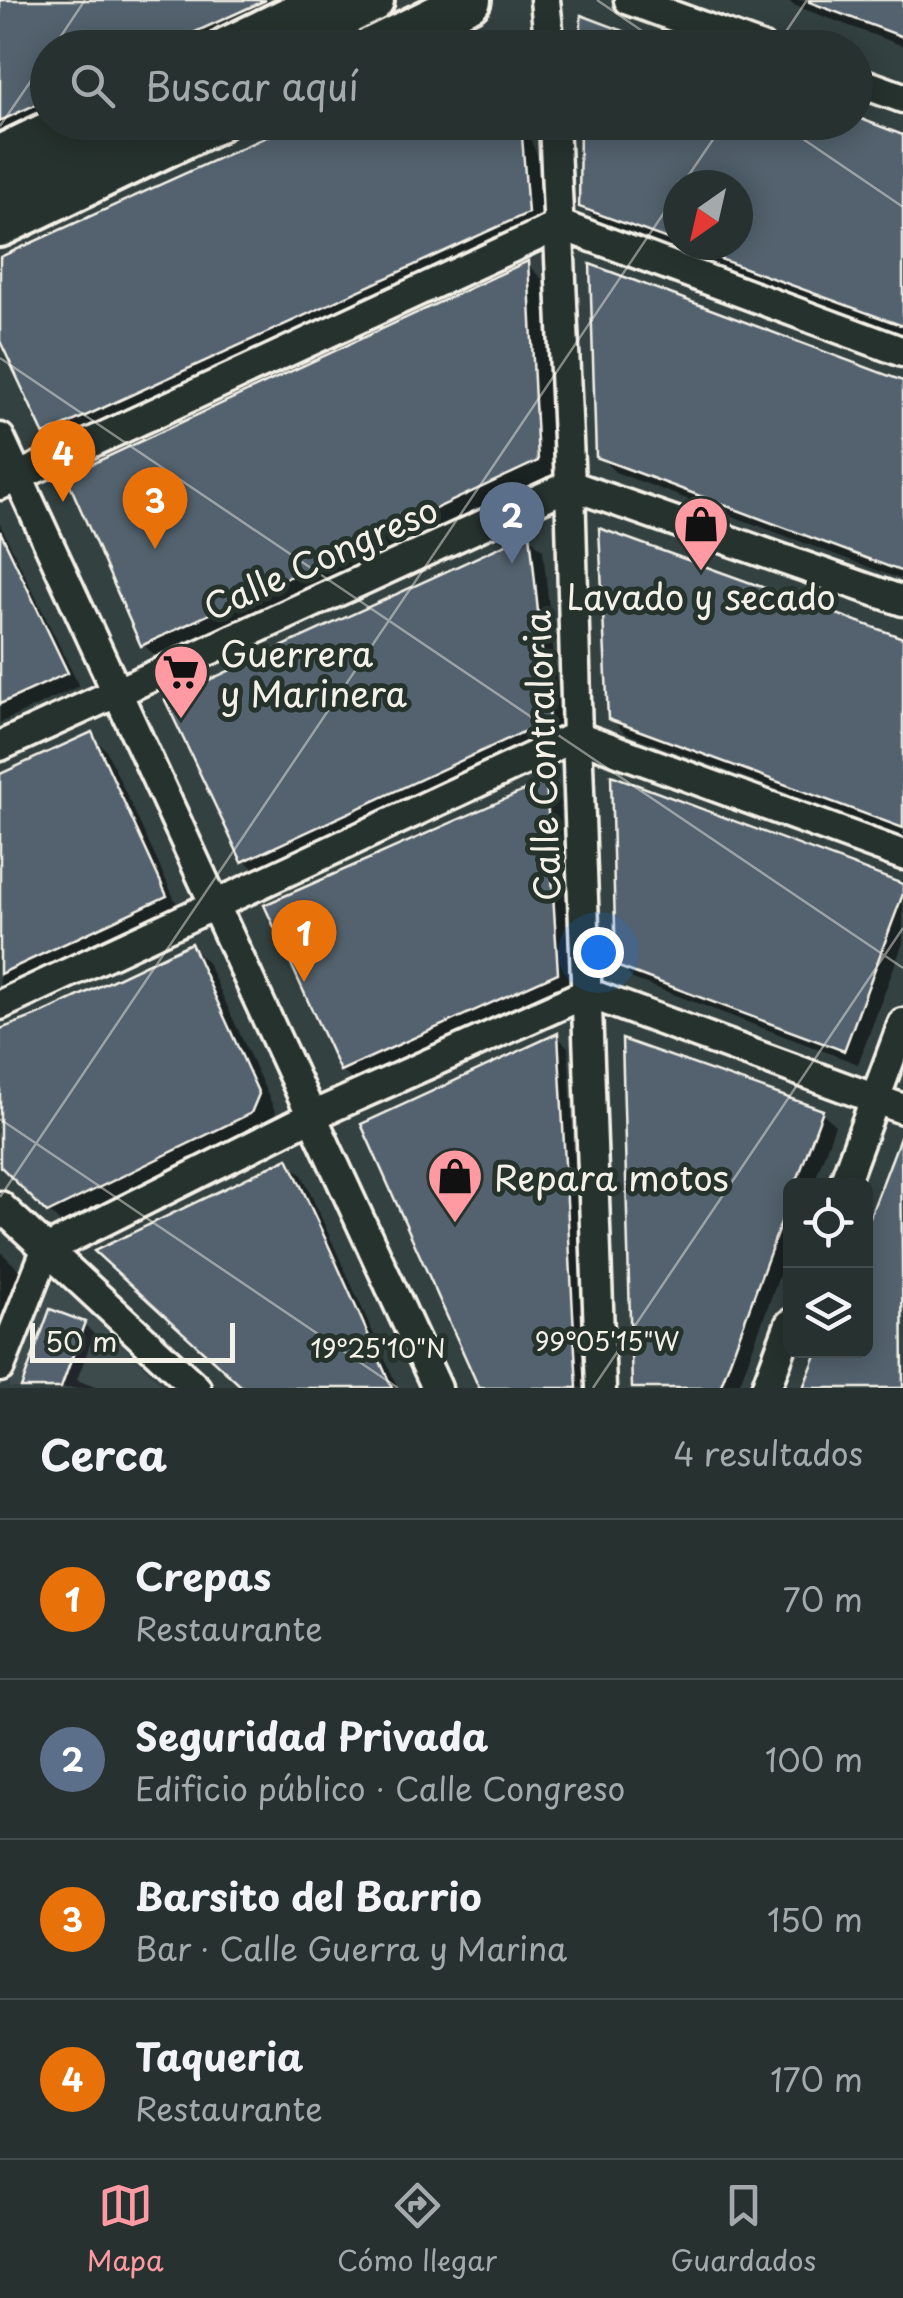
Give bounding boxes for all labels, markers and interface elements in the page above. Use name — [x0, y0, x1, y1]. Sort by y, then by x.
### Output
search box — [30, 30, 873, 140]
text: Buscar aquí — [145, 57, 359, 114]
icon: search — [65, 58, 120, 113]
north arrow — [663, 170, 753, 260]
pin: 4 — [30, 420, 96, 502]
pin: 3 — [122, 466, 188, 549]
street label: Calle Congreso — [194, 482, 446, 632]
pin: 2 — [480, 482, 544, 564]
shop icon: Lavado y secado — [671, 494, 731, 573]
place label: Lavado y secado — [566, 569, 836, 622]
street label: Calle Contraloria — [509, 609, 573, 902]
place label: Guerrera y Marinera — [220, 626, 408, 719]
supermarket icon: Guerrera y Marinera — [151, 642, 211, 721]
pin: 1 — [272, 900, 336, 982]
your location — [573, 927, 624, 978]
shop icon: Repara motos — [425, 1146, 485, 1225]
place label: Repara motos — [494, 1150, 729, 1203]
map controls — [783, 1178, 873, 1358]
button: locate — [783, 1178, 873, 1268]
button: layers — [783, 1268, 873, 1358]
scale bar — [30, 1318, 235, 1362]
text: 50 m — [45, 1319, 118, 1362]
text: 99°05'15"W — [535, 1322, 680, 1360]
text: 19°25'10"N — [310, 1329, 446, 1367]
text: Cerca — [40, 1422, 167, 1485]
text: 4 resultados — [674, 1429, 863, 1477]
text: Crepas — [135, 1547, 271, 1604]
text: 1 — [65, 1575, 80, 1623]
text: 70 m — [783, 1575, 863, 1623]
text: Restaurante — [135, 1604, 323, 1652]
text: Seguridad Privada — [135, 1707, 488, 1764]
text: 2 — [61, 1735, 84, 1783]
text: 100 m — [765, 1735, 863, 1783]
text: Edificio público · Calle Congreso — [135, 1764, 625, 1812]
text: Barsito del Barrio — [135, 1867, 482, 1924]
text: 3 — [62, 1895, 83, 1943]
text: 150 m — [767, 1895, 863, 1943]
text: Bar · Calle Guerra y Marina — [135, 1924, 567, 1972]
text: Taqueria — [135, 2027, 303, 2084]
text: 4 — [62, 2055, 83, 2103]
text: 170 m — [770, 2055, 863, 2103]
text: Restaurante — [135, 2084, 323, 2132]
tab: Mapa — [87, 2178, 164, 2281]
tab: Cómo llegar — [337, 2178, 497, 2281]
tab: Guardados — [671, 2178, 816, 2281]

